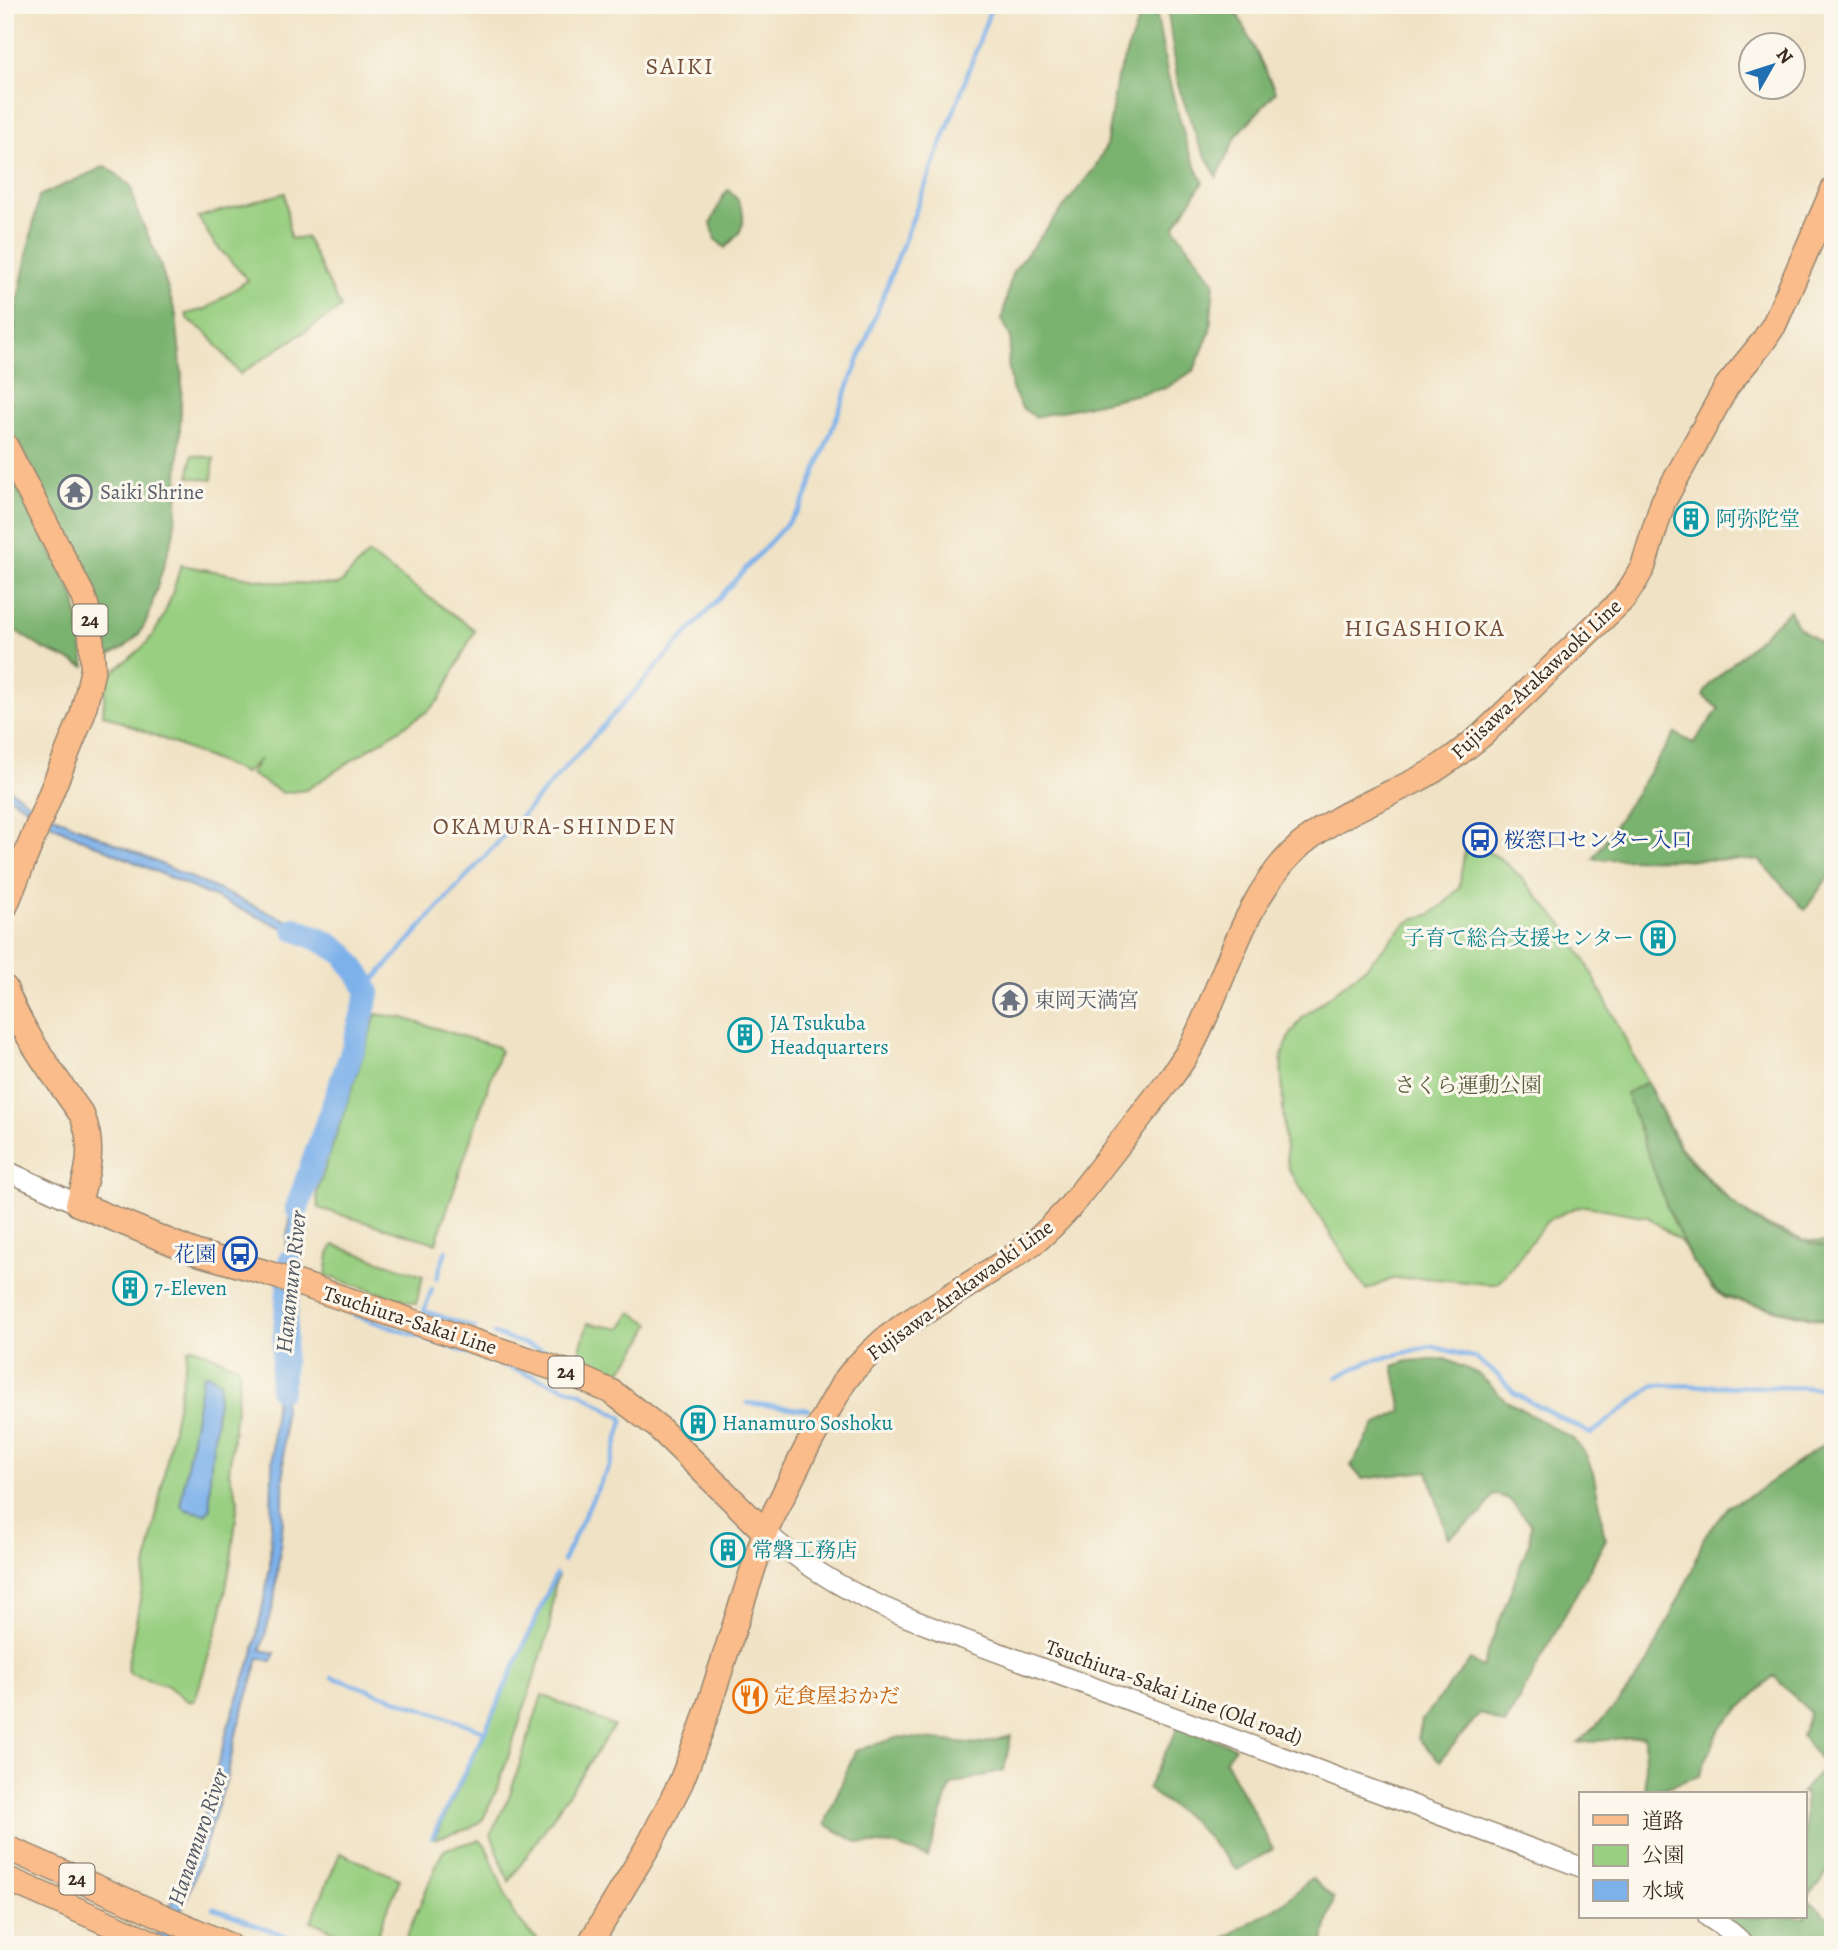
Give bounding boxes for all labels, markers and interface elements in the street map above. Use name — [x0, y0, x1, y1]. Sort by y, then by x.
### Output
north arrow — [1736, 32, 1806, 102]
text: N — [1770, 42, 1799, 70]
district label: SAIKI — [645, 50, 715, 82]
temple icon: Saiki Shrine — [56, 473, 94, 511]
place label: Saiki Shrine — [100, 478, 204, 506]
building icon: 阿弥陀堂 — [1672, 500, 1710, 538]
place label: 阿弥陀堂 — [1716, 505, 1800, 533]
street label: Fujisawa-Arakawaoki Line — [1445, 592, 1627, 766]
road number: 24 — [72, 604, 108, 636]
district label: HIGASHIOKA — [1344, 612, 1506, 644]
district label: OKAMURA-SHINDEN — [433, 811, 677, 842]
bus stop icon: 桜窓口センター入口 — [1461, 821, 1499, 859]
place label: 桜窓口センター入口 — [1504, 826, 1692, 854]
building icon: 子育て総合支援センター — [1639, 919, 1677, 957]
place label: 子育て総合支援センター — [1404, 924, 1634, 952]
temple icon: 東岡天満宮 — [991, 981, 1029, 1019]
place label: 東岡天満宮 — [1034, 986, 1139, 1014]
place label: JA Tsukuba Headquarters — [770, 1009, 889, 1061]
building icon: JA Tsukuba Headquarters — [726, 1016, 764, 1054]
park label: さくら運動公園 — [1395, 1071, 1542, 1099]
water label: Hanamuro River — [268, 1208, 314, 1355]
street label: Fujisawa-Arakawaoki Line — [861, 1213, 1059, 1367]
bus stop icon: 花園 — [221, 1235, 259, 1273]
place label: 花園 — [174, 1240, 216, 1268]
building icon: 7-Eleven — [111, 1269, 149, 1307]
place label: 7-Eleven — [154, 1274, 227, 1302]
street label: Tsuchiura-Sakai Line — [319, 1279, 501, 1361]
road number: 24 — [548, 1356, 584, 1388]
building icon: Hanamuro Soshoku — [679, 1404, 717, 1442]
place label: Hanamuro Soshoku — [722, 1409, 893, 1437]
building icon: 常磐工務店 — [709, 1531, 747, 1569]
place label: 常磐工務店 — [752, 1536, 857, 1564]
street label: Tsuchiura-Sakai Line (Old road) — [1042, 1632, 1306, 1752]
restaurant icon: 定食屋おかだ — [731, 1677, 769, 1715]
place label: 定食屋おかだ — [774, 1682, 900, 1710]
water label: Hanamuro River — [160, 1764, 236, 1910]
legend — [1579, 1792, 1806, 1918]
text: 道路 — [1642, 1807, 1684, 1835]
text: 公園 — [1642, 1841, 1684, 1869]
road number: 24 — [60, 1864, 94, 1895]
text: 水域 — [1642, 1877, 1684, 1905]

